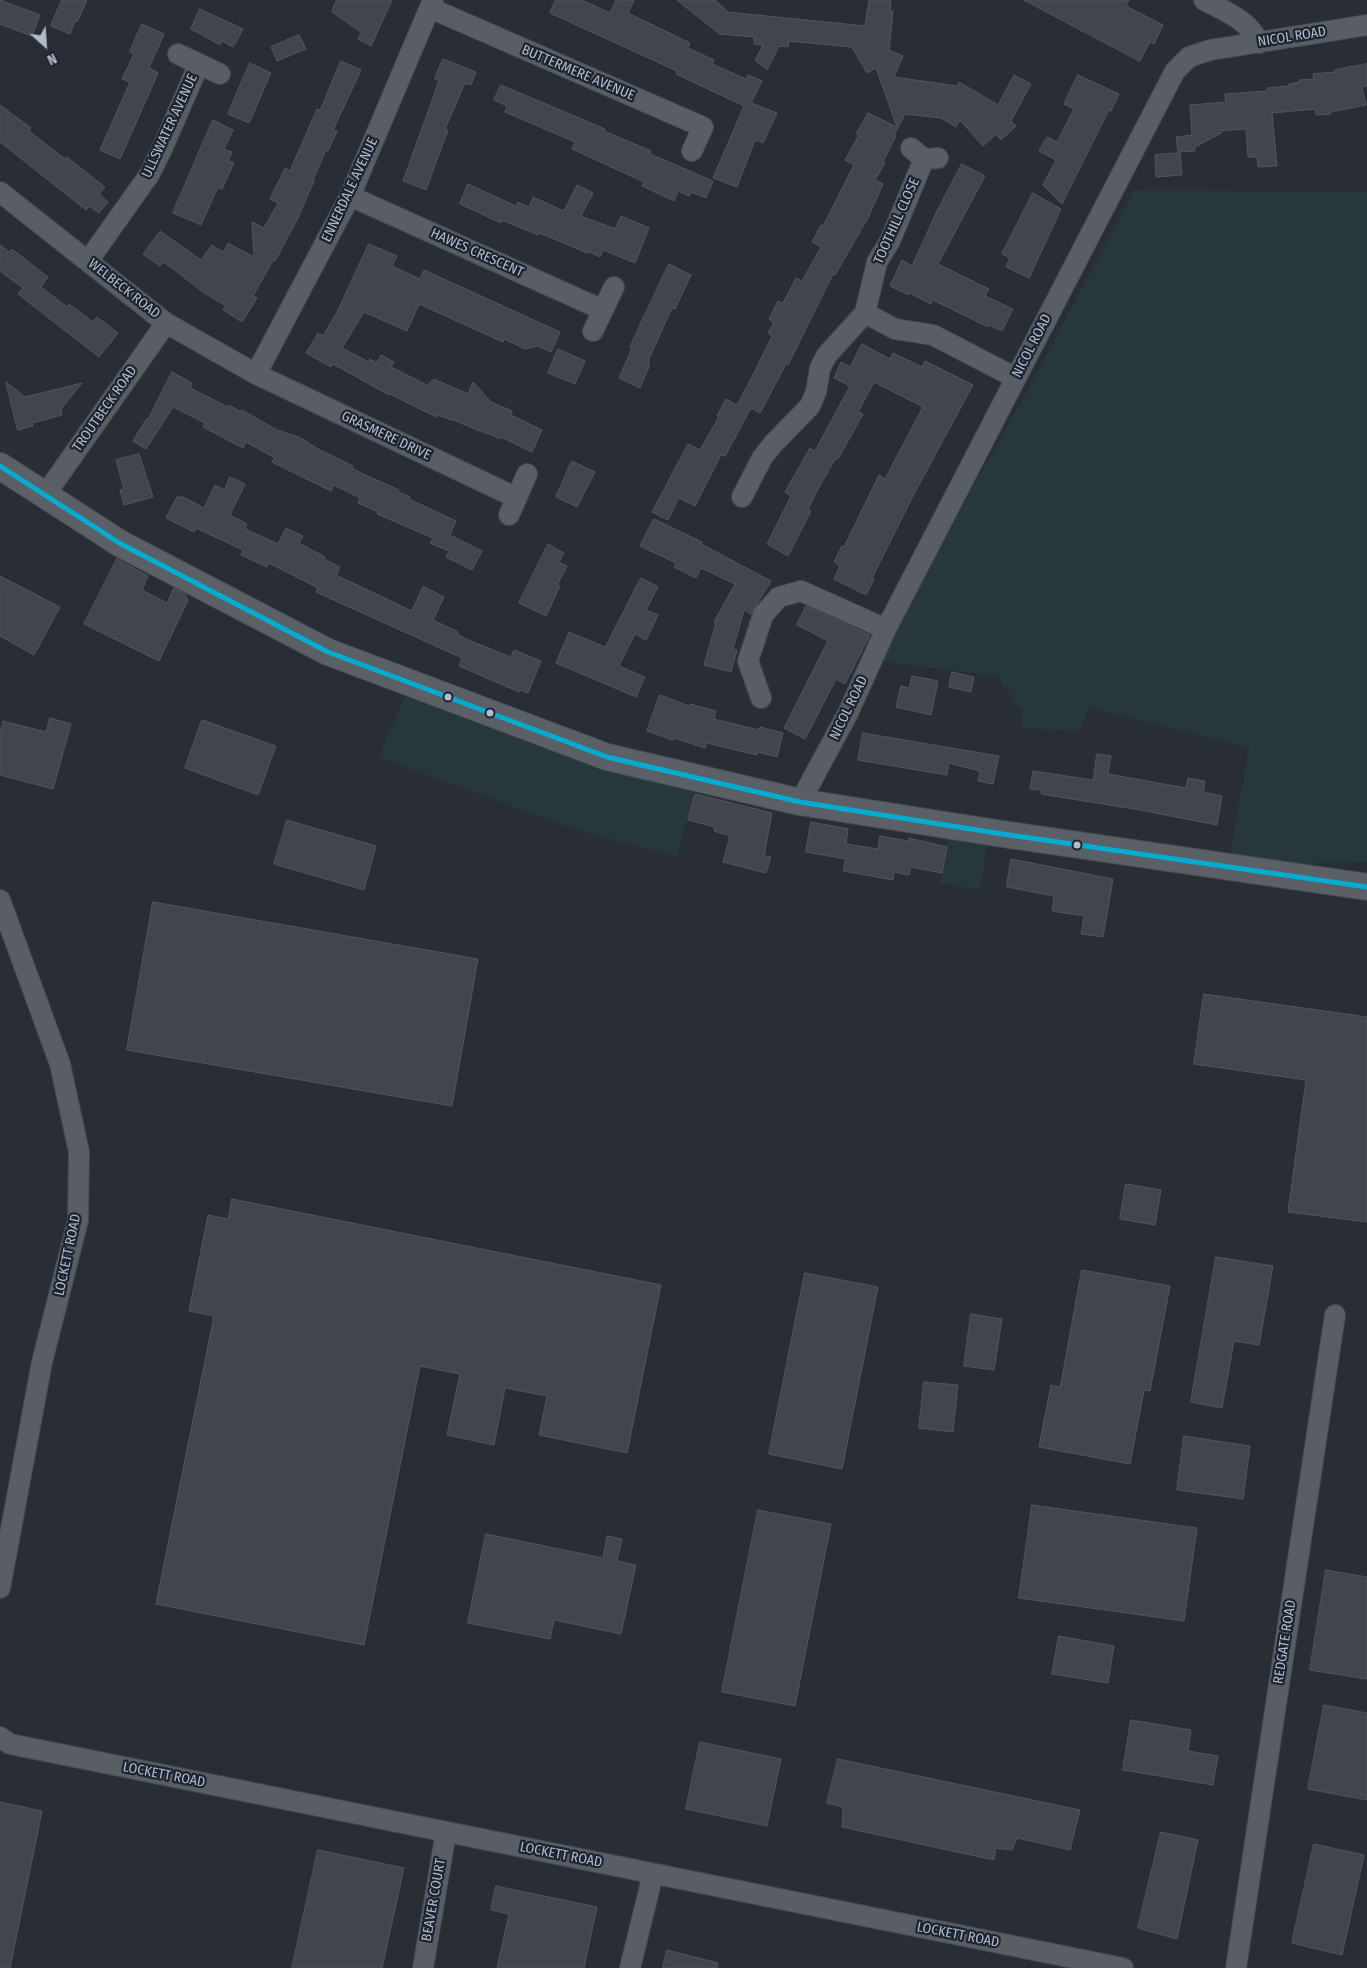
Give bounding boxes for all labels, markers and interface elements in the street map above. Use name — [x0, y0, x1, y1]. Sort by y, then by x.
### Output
north arrow — [20, 20, 70, 70]
street label: NICOL ROAD — [1257, 23, 1327, 51]
street label: BUTTERMERE AVENUE — [519, 42, 637, 104]
text: N — [44, 49, 59, 68]
street label: ULLSWATER AVENUE — [139, 71, 201, 181]
street label: ENNERDALE AVENUE — [318, 135, 382, 245]
street label: TOOTHILL CLOSE — [871, 175, 923, 267]
street label: HAWES CRESCENT — [428, 225, 526, 281]
street label: WELBECK ROAD — [85, 256, 163, 322]
street label: NICOL ROAD — [1009, 311, 1055, 381]
street label: TROUTBECK ROAD — [69, 363, 141, 455]
street label: GRASMERE DRIVE — [339, 408, 433, 464]
street label: NICOL ROAD — [826, 673, 872, 743]
unlabelled marker — [443, 692, 453, 702]
unlabelled marker — [485, 708, 495, 718]
unlabelled marker — [1072, 840, 1082, 850]
street label: LOCKETT ROAD — [51, 1212, 85, 1298]
street label: REDGATE ROAD — [1270, 1599, 1300, 1685]
street label: LOCKETT ROAD — [121, 1759, 207, 1791]
street label: LOCKETT ROAD — [518, 1839, 604, 1871]
street label: BEAVER COURT — [418, 1857, 450, 1943]
street label: LOCKETT ROAD — [915, 1919, 1001, 1951]

